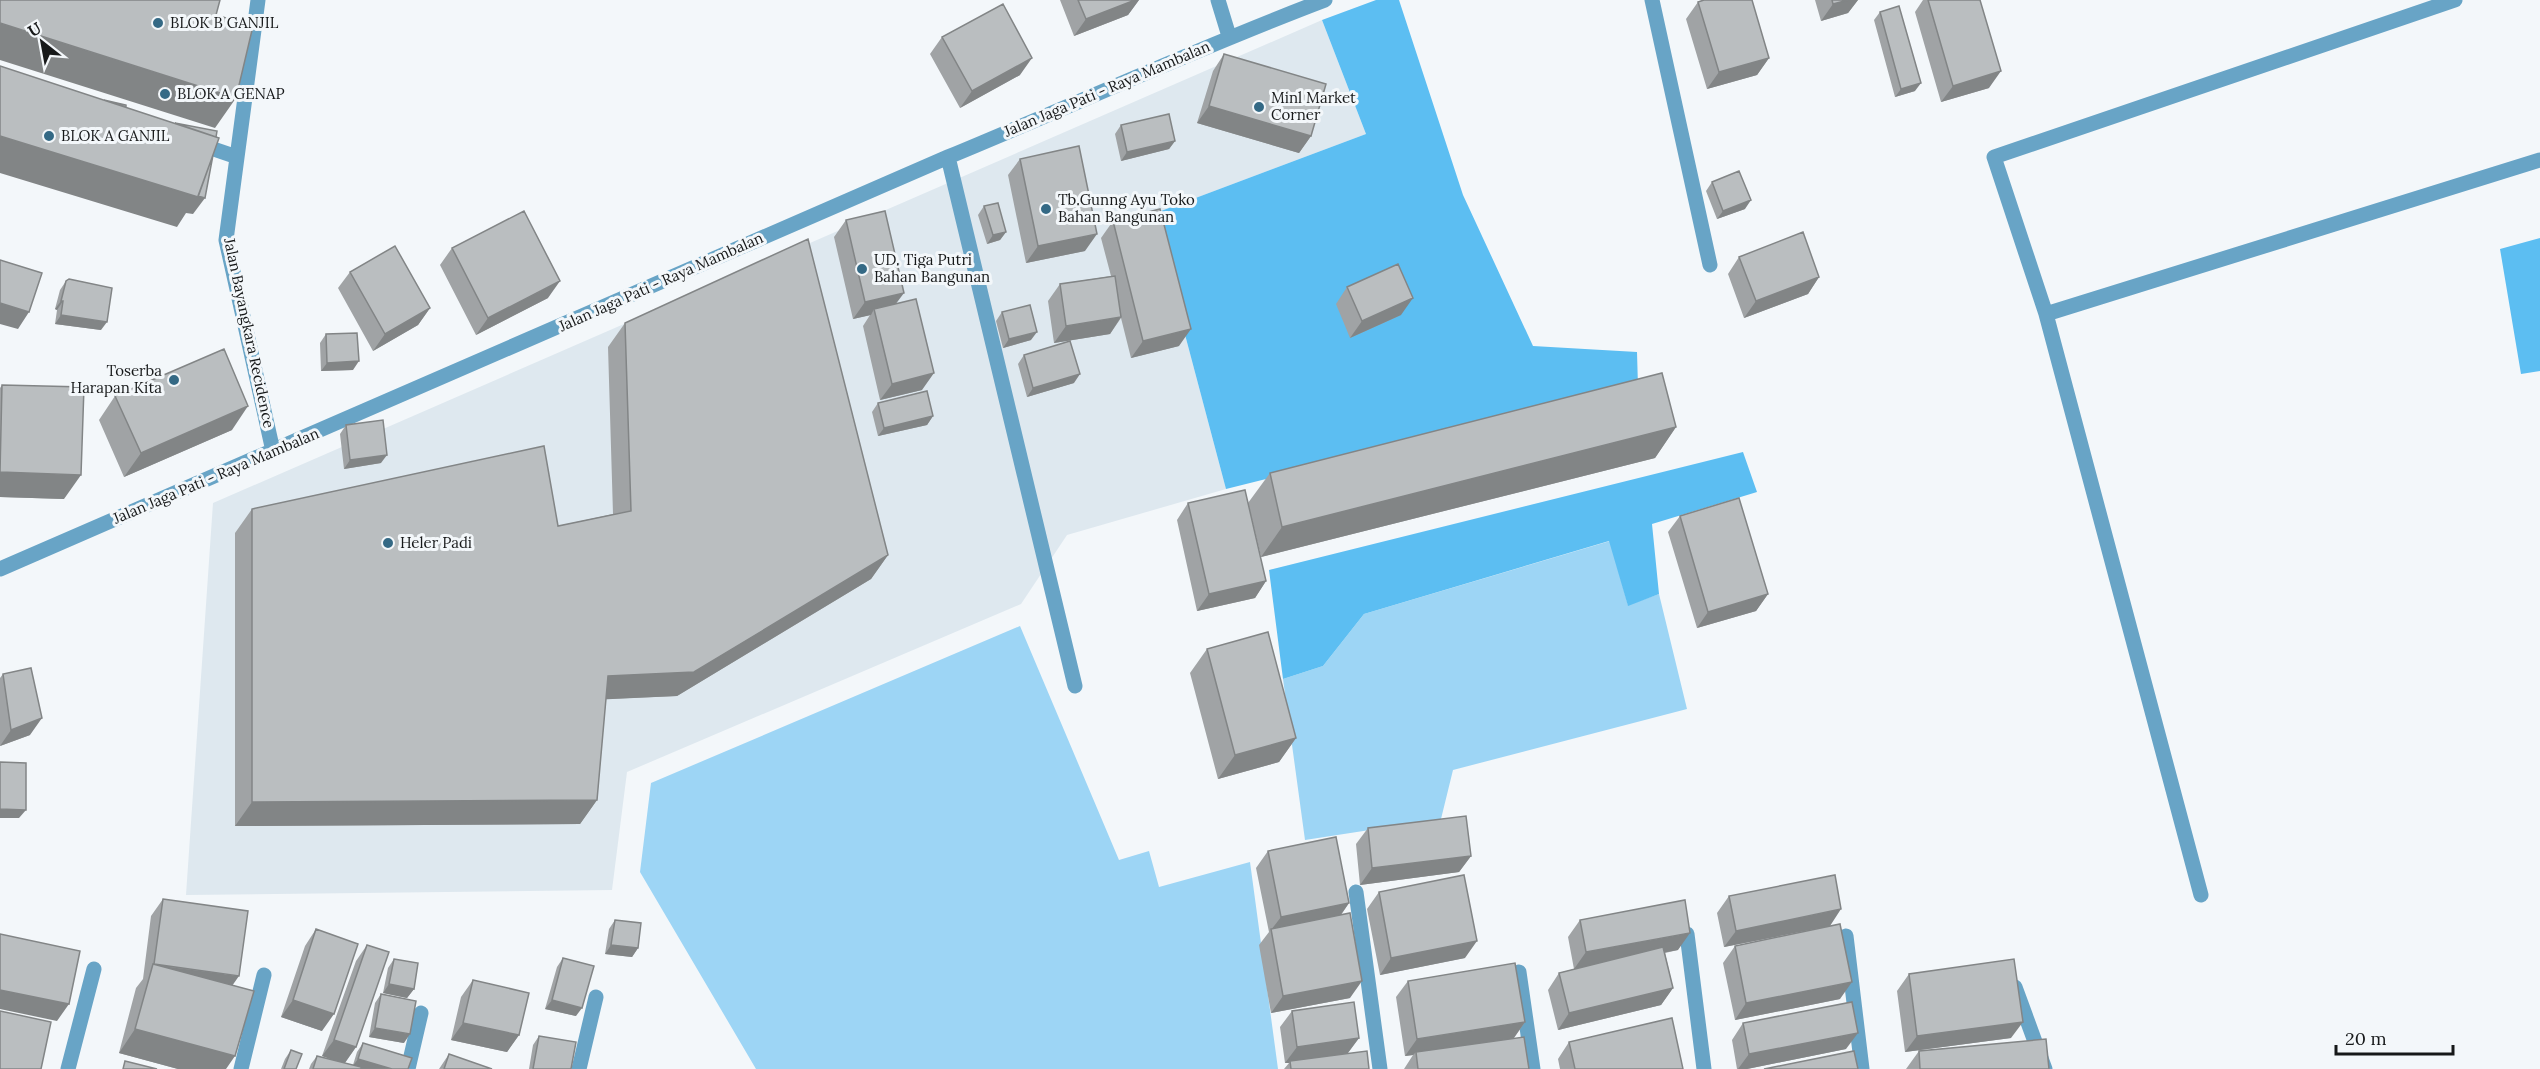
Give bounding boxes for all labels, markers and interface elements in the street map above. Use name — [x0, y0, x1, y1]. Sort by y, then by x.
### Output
north arrow — [12, 12, 72, 72]
place label: BLOK B GANJIL — [170, 13, 279, 32]
marker: BLOK B GANJIL — [151, 16, 165, 30]
text: U — [24, 17, 45, 41]
street label: Jalan Jaga Pati - Raya Mambalan — [1000, 36, 1213, 141]
place label: BLOK A GENAP — [177, 84, 285, 103]
marker: BLOK A GENAP — [158, 87, 172, 101]
place label: Minl Market Corner — [1271, 88, 1356, 124]
marker: Minl Market Corner — [1252, 100, 1266, 114]
place label: BLOK A GANJIL — [61, 126, 170, 145]
marker: BLOK A GANJIL — [42, 129, 56, 143]
place label: Tb.Gunng Ayu Toko Bahan Bangunan — [1058, 190, 1195, 226]
marker: Tb.Gunng Ayu Toko Bahan Bangunan — [1039, 202, 1053, 216]
street label: Jalan Jaga Pati - Raya Mambalan — [555, 228, 766, 336]
street label: Jalan Bayangkara Recidence — [220, 235, 279, 430]
place label: UD. Tiga Putri Bahan Bangunan — [874, 250, 990, 286]
marker: UD. Tiga Putri Bahan Bangunan — [855, 262, 869, 276]
place label: Toserba Harapan Kita — [71, 361, 162, 397]
marker: Toserba Harapan Kita — [167, 373, 181, 387]
street label: Jalan Jaga Pati - Raya Mambalan — [109, 423, 322, 528]
place label: Heler Padi — [400, 533, 472, 552]
marker: Heler Padi — [381, 536, 395, 550]
scale bar — [2336, 1018, 2453, 1056]
text: 20 m — [2345, 1027, 2387, 1050]

